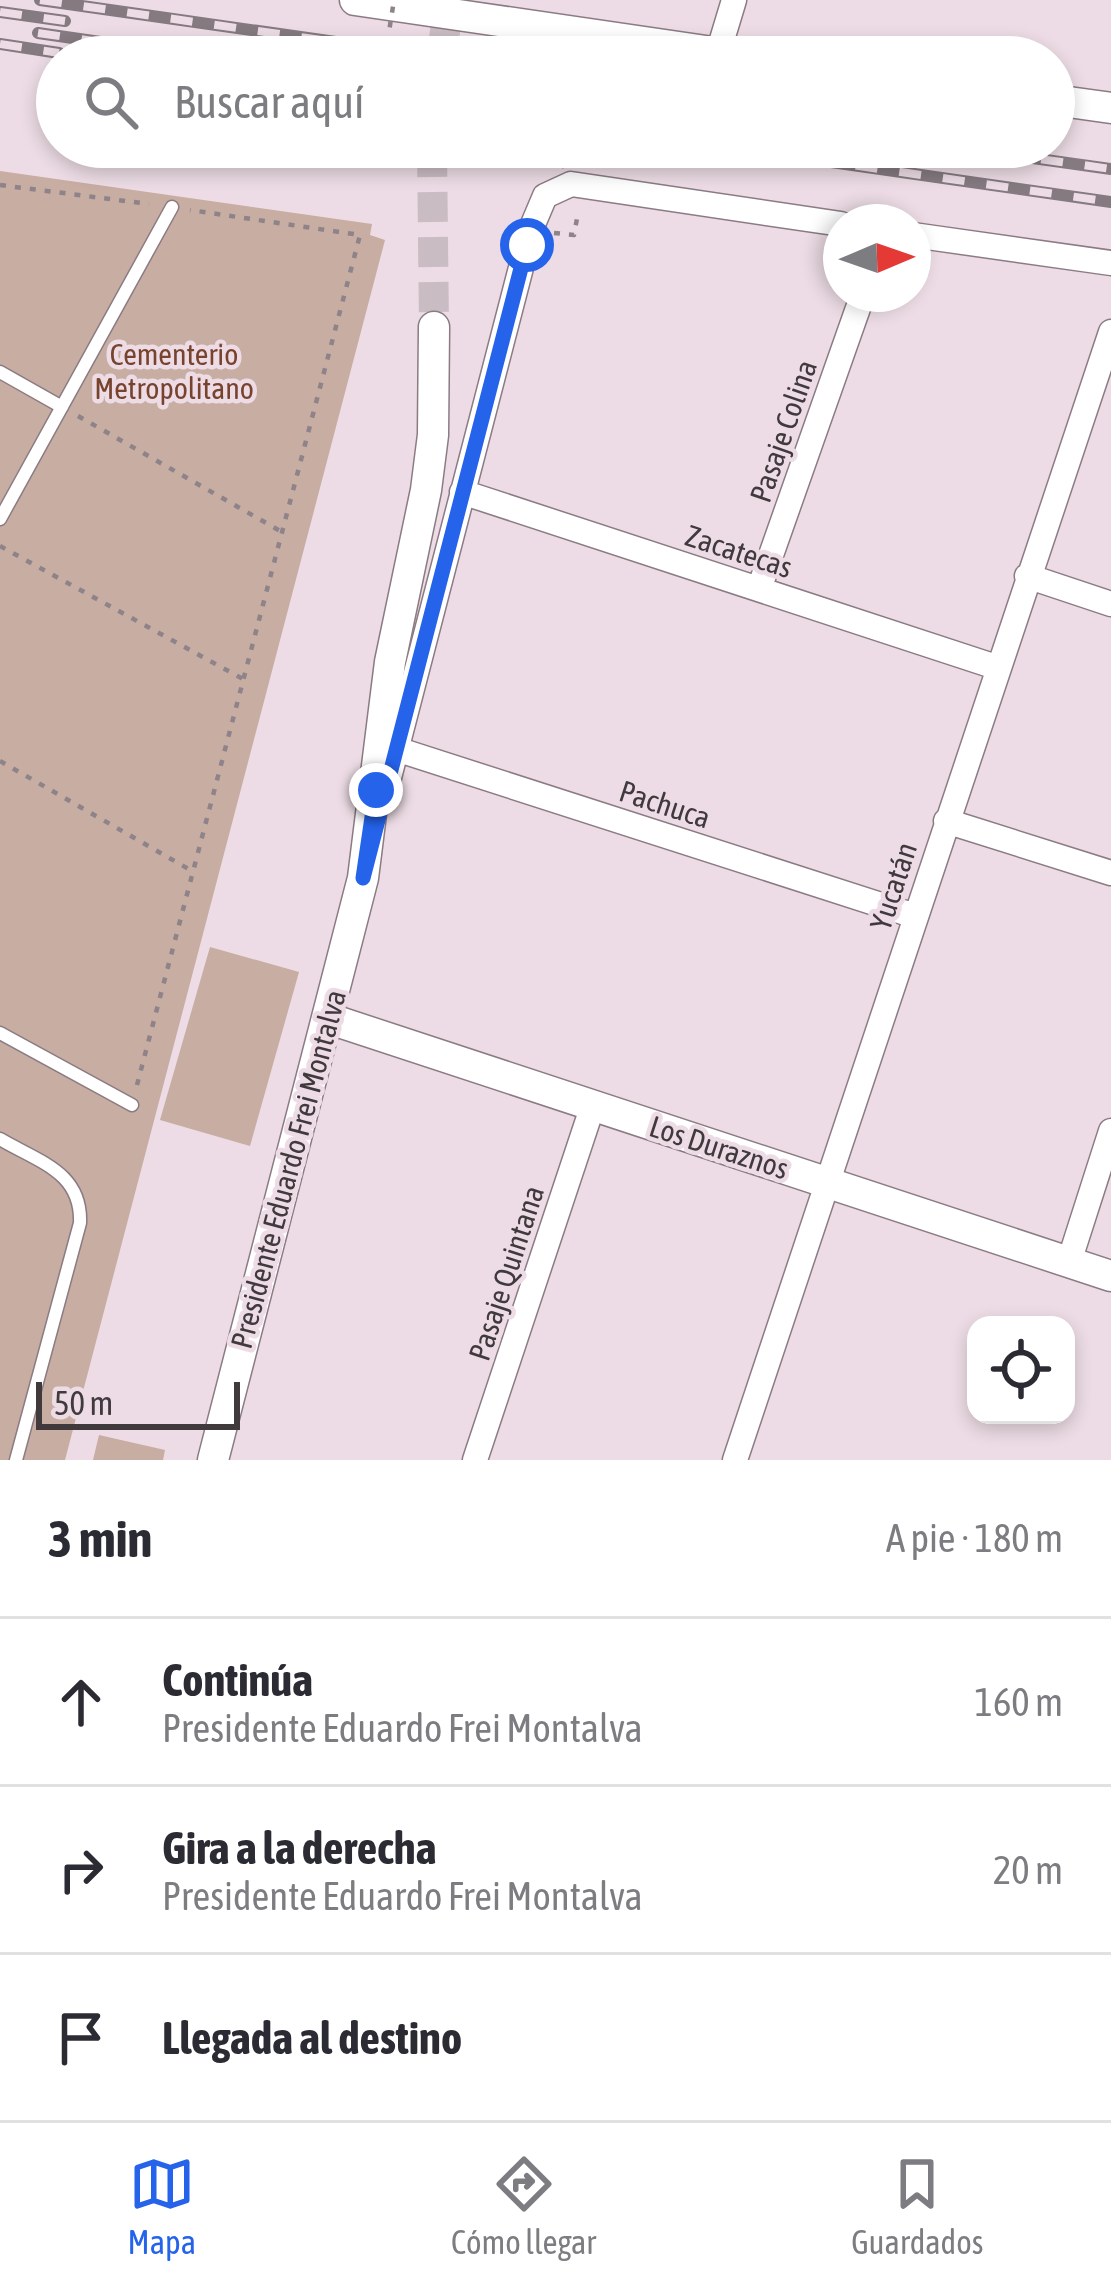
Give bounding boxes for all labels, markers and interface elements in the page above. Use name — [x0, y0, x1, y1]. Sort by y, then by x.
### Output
search box — [36, 36, 1075, 168]
icon: search — [78, 69, 144, 135]
text: Buscar aquí — [174, 76, 364, 128]
north arrow — [823, 204, 931, 312]
route start — [500, 218, 554, 272]
park label: Cementerio Metropolitano — [94, 337, 254, 405]
street label: Pasaje Colina — [743, 355, 823, 507]
street label: Zacatecas — [681, 518, 797, 584]
route end — [349, 763, 403, 817]
street label: Pachuca — [615, 773, 715, 835]
street label: Yucatán — [863, 838, 923, 934]
street label: Presidente Eduardo Frei Montalva — [224, 986, 352, 1352]
street label: Los Duraznos — [645, 1109, 793, 1185]
street label: Pasaje Quintana — [462, 1181, 550, 1365]
map controls — [967, 1316, 1075, 1424]
button: locate — [967, 1316, 1075, 1424]
scale bar — [36, 1376, 240, 1429]
text: 50 m — [54, 1384, 113, 1422]
text: 3 min — [48, 1509, 152, 1568]
text: A pie · 180 m — [886, 1516, 1063, 1560]
text: Continúa — [162, 1654, 313, 1706]
icon: ahead — [48, 1669, 114, 1735]
text: 160 m — [975, 1680, 1063, 1724]
text: Presidente Eduardo Frei Montalva — [162, 1706, 643, 1750]
text: Gira a la derecha — [162, 1822, 436, 1874]
icon: right — [48, 1837, 114, 1903]
text: 20 m — [993, 1848, 1063, 1892]
text: Presidente Eduardo Frei Montalva — [162, 1874, 643, 1918]
icon: arrive — [48, 2005, 114, 2071]
text: Llegada al destino — [162, 2012, 462, 2064]
tab: Mapa — [128, 2151, 196, 2261]
tab: Cómo llegar — [451, 2151, 596, 2261]
tab: Guardados — [851, 2151, 983, 2261]

